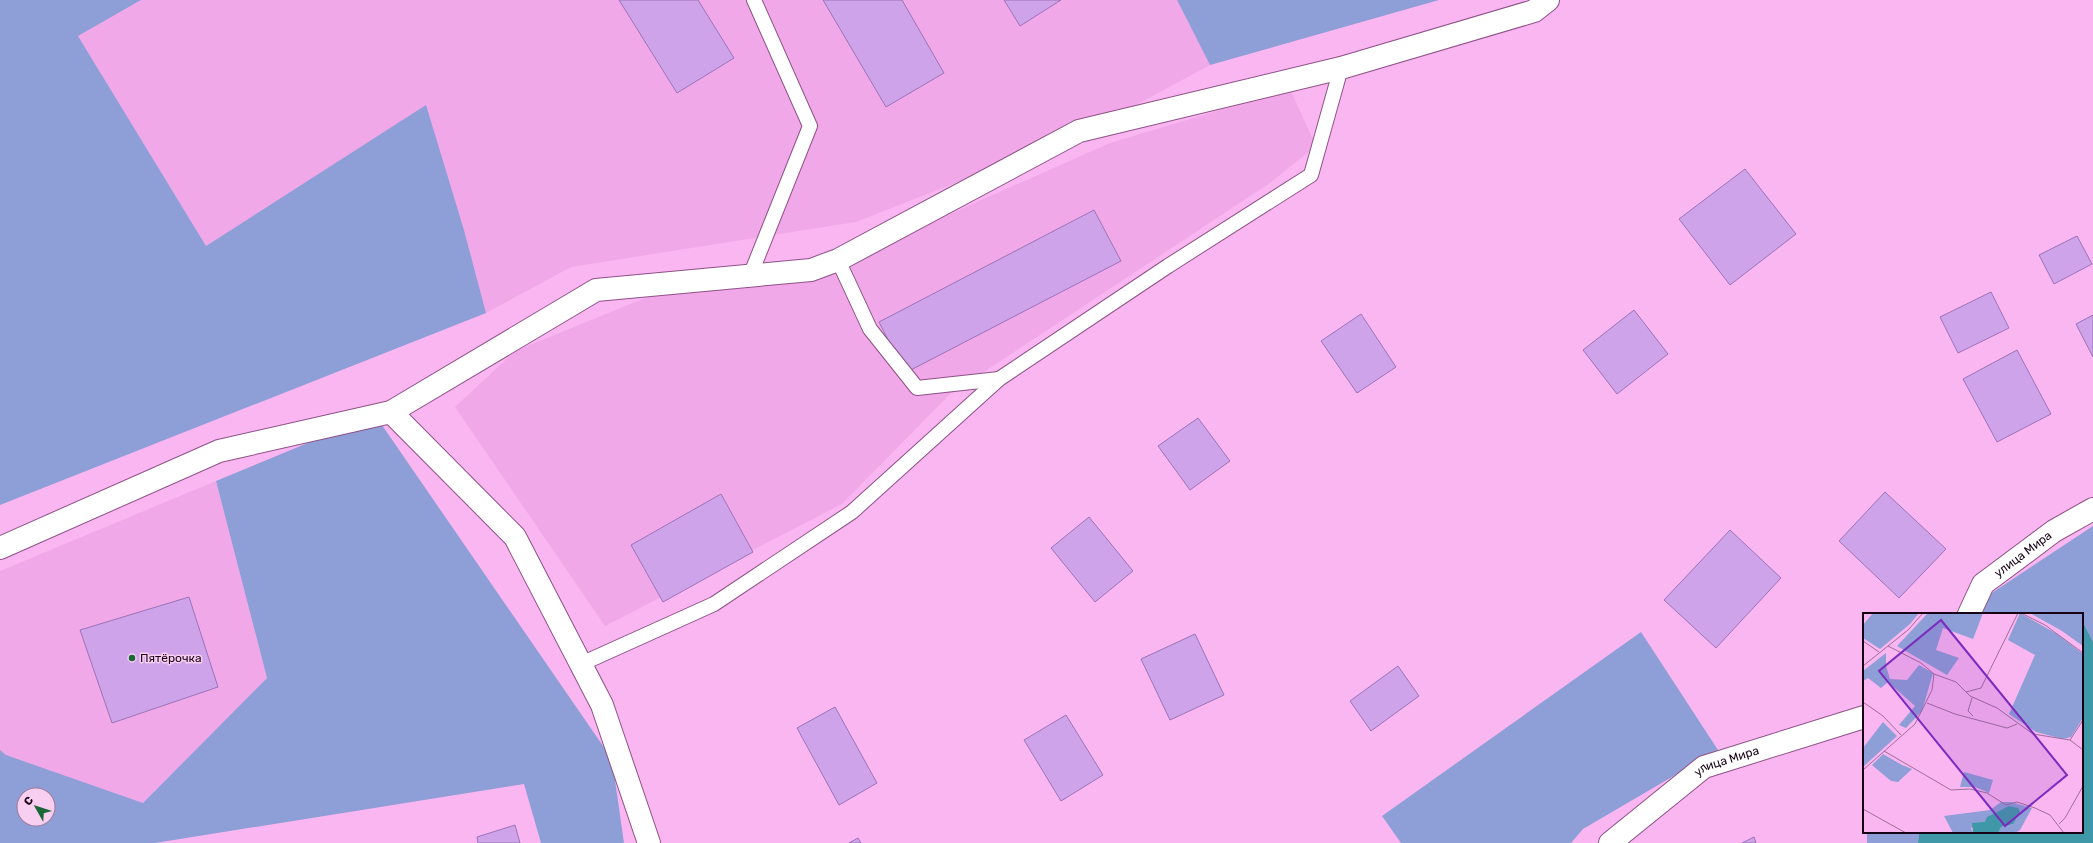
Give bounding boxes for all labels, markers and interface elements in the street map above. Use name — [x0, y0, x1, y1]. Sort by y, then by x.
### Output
street label: улица Мира — [1991, 528, 2054, 580]
inset map — [1863, 613, 2083, 833]
place label: Пятёрочка — [140, 651, 202, 665]
marker: Пятёрочка — [127, 653, 137, 663]
street label: улица Мира — [1691, 743, 1761, 779]
north arrow — [16, 787, 56, 827]
text: С — [21, 794, 36, 808]

